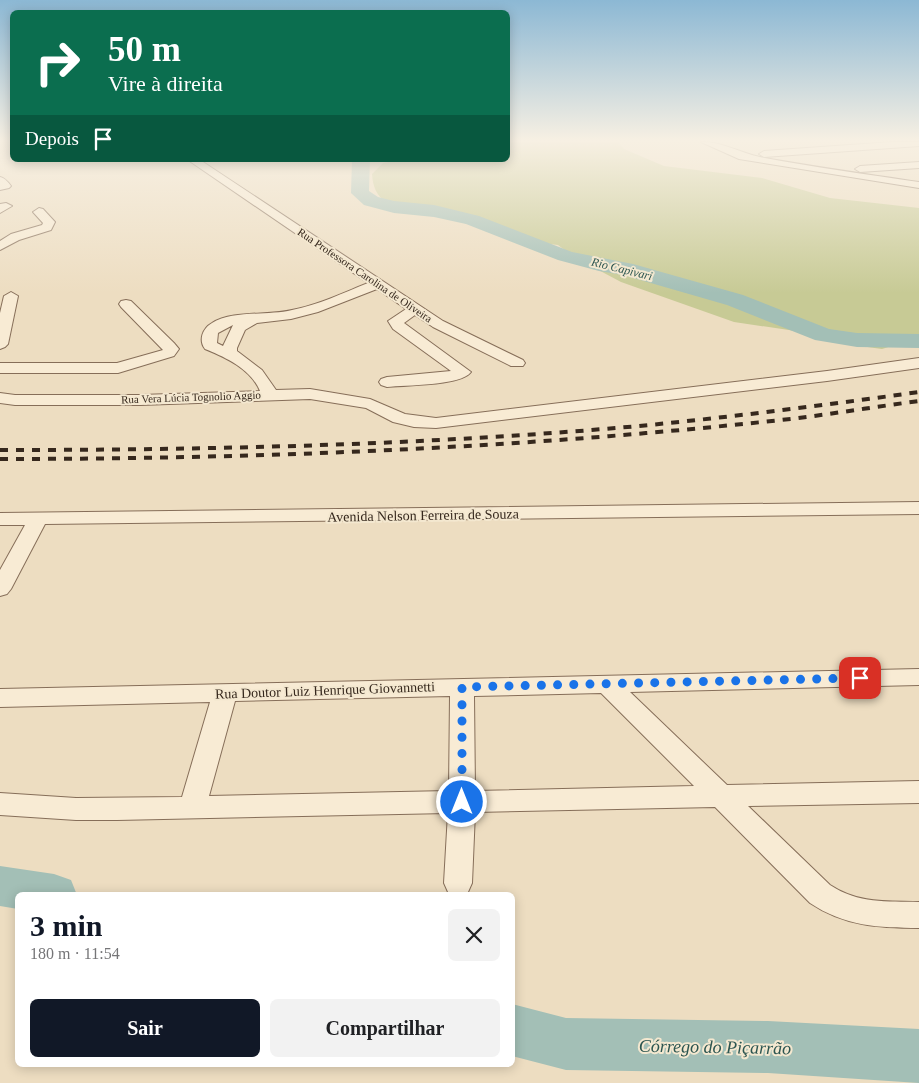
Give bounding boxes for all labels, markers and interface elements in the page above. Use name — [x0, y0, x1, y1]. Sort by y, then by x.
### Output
icon: right — [25, 30, 90, 95]
text: 50 m — [108, 30, 181, 69]
text: Vire à direita — [108, 71, 223, 96]
icon: arrive — [89, 125, 117, 153]
text: Depois — [25, 128, 79, 149]
street label: Rua Professora Carolina de Oliveira — [296, 225, 435, 325]
water label: Rio Capivari — [589, 254, 654, 283]
street label: Rua Vera Lúcia Tognolio Aggio — [121, 389, 262, 405]
street label: Avenida Nelson Ferreira de Souza — [327, 506, 520, 525]
pin — [839, 657, 881, 699]
icon: arrive — [846, 664, 874, 692]
street label: Rua Doutor Luiz Henrique Giovannetti — [215, 679, 435, 702]
position arrow — [435, 775, 487, 827]
text: 3 min — [30, 909, 103, 942]
button: close — [448, 909, 500, 961]
text: 180 m · 11:54 — [30, 945, 120, 962]
button: Sair — [30, 999, 260, 1057]
button: Compartilhar — [270, 999, 500, 1057]
water label: Córrego do Piçarrão — [639, 1036, 791, 1058]

